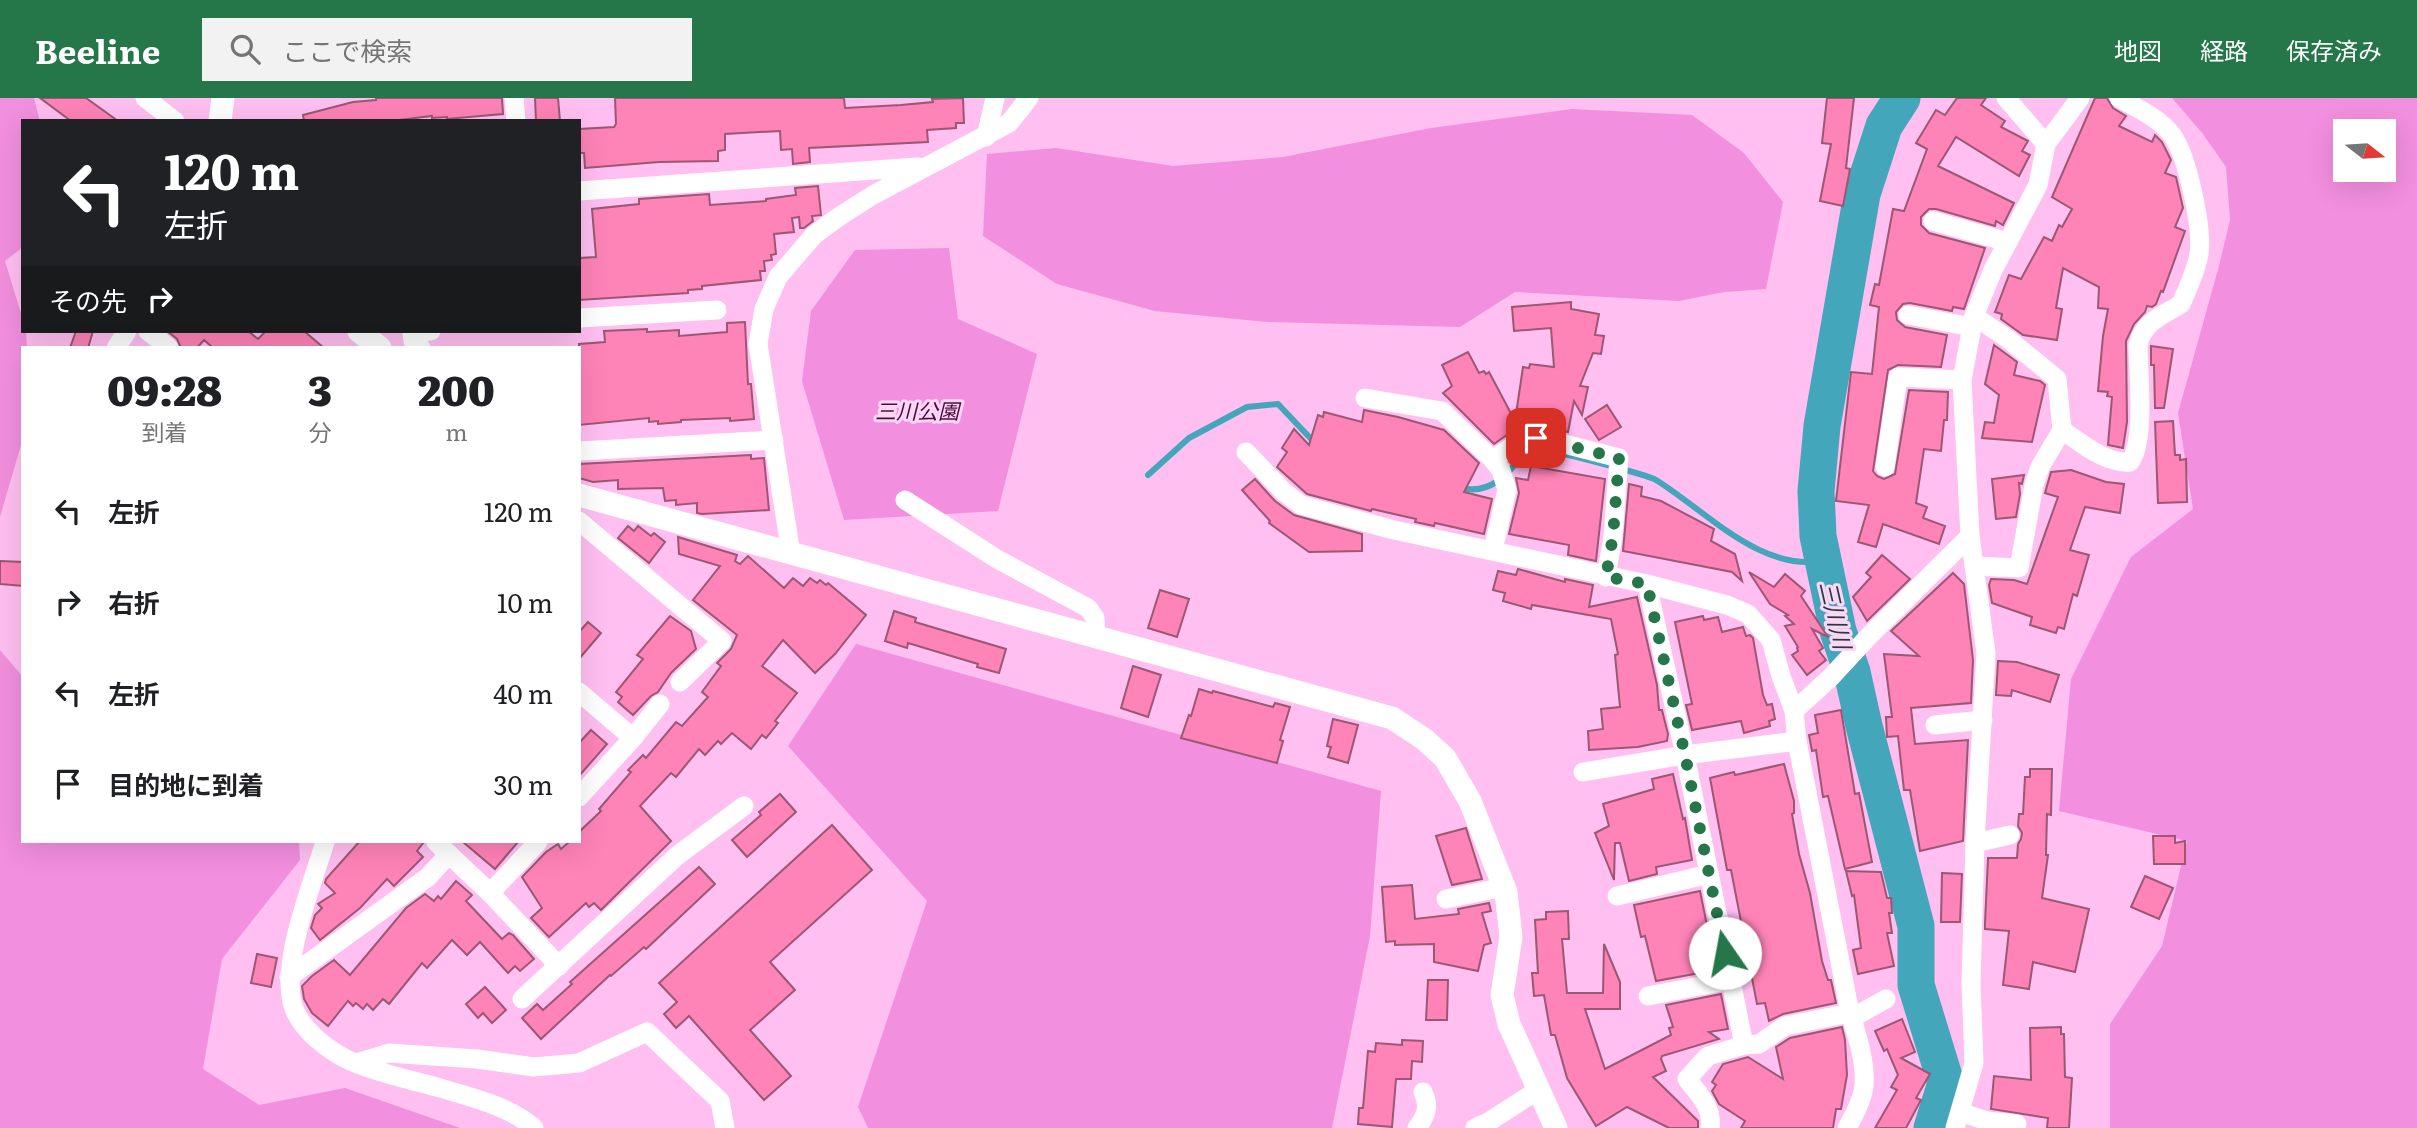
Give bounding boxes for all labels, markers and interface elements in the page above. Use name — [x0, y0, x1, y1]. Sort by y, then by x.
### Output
search box — [202, 18, 692, 81]
text: Beeline — [35, 25, 160, 74]
icon: search — [226, 30, 264, 68]
text: ここで検索 — [282, 30, 412, 69]
text: 地図 — [2114, 32, 2162, 67]
text: 経路 — [2200, 32, 2248, 67]
text: 保存済み — [2286, 32, 2382, 67]
north arrow — [2333, 119, 2396, 182]
map controls — [2333, 119, 2396, 182]
text: 120 m — [164, 132, 299, 205]
icon: left — [49, 147, 140, 238]
text: 左折 — [164, 199, 228, 247]
text: その先 — [49, 280, 127, 319]
icon: right — [141, 280, 179, 318]
text: 09:28 — [107, 357, 222, 419]
text: 3 — [308, 357, 332, 419]
text: 200 — [418, 357, 495, 419]
park label: 三川公園 — [875, 394, 962, 425]
pin — [1506, 408, 1566, 468]
text: 到着 — [142, 414, 188, 448]
text: 分 — [308, 414, 331, 448]
text: m — [445, 414, 468, 448]
icon: arrive — [1517, 419, 1555, 457]
text: 左折 — [108, 491, 160, 530]
text: 120 m — [484, 491, 553, 530]
icon: left — [49, 492, 87, 530]
water label: 三川川 — [1813, 577, 1862, 655]
text: 右折 — [108, 582, 160, 621]
text: 10 m — [497, 582, 553, 621]
icon: right — [49, 583, 87, 621]
text: 左折 — [108, 673, 160, 712]
text: 40 m — [493, 673, 553, 712]
icon: left — [49, 674, 87, 712]
text: 目的地に到着 — [108, 764, 264, 803]
text: 30 m — [493, 764, 553, 803]
icon: arrive — [49, 765, 87, 803]
position arrow — [1688, 916, 1762, 990]

